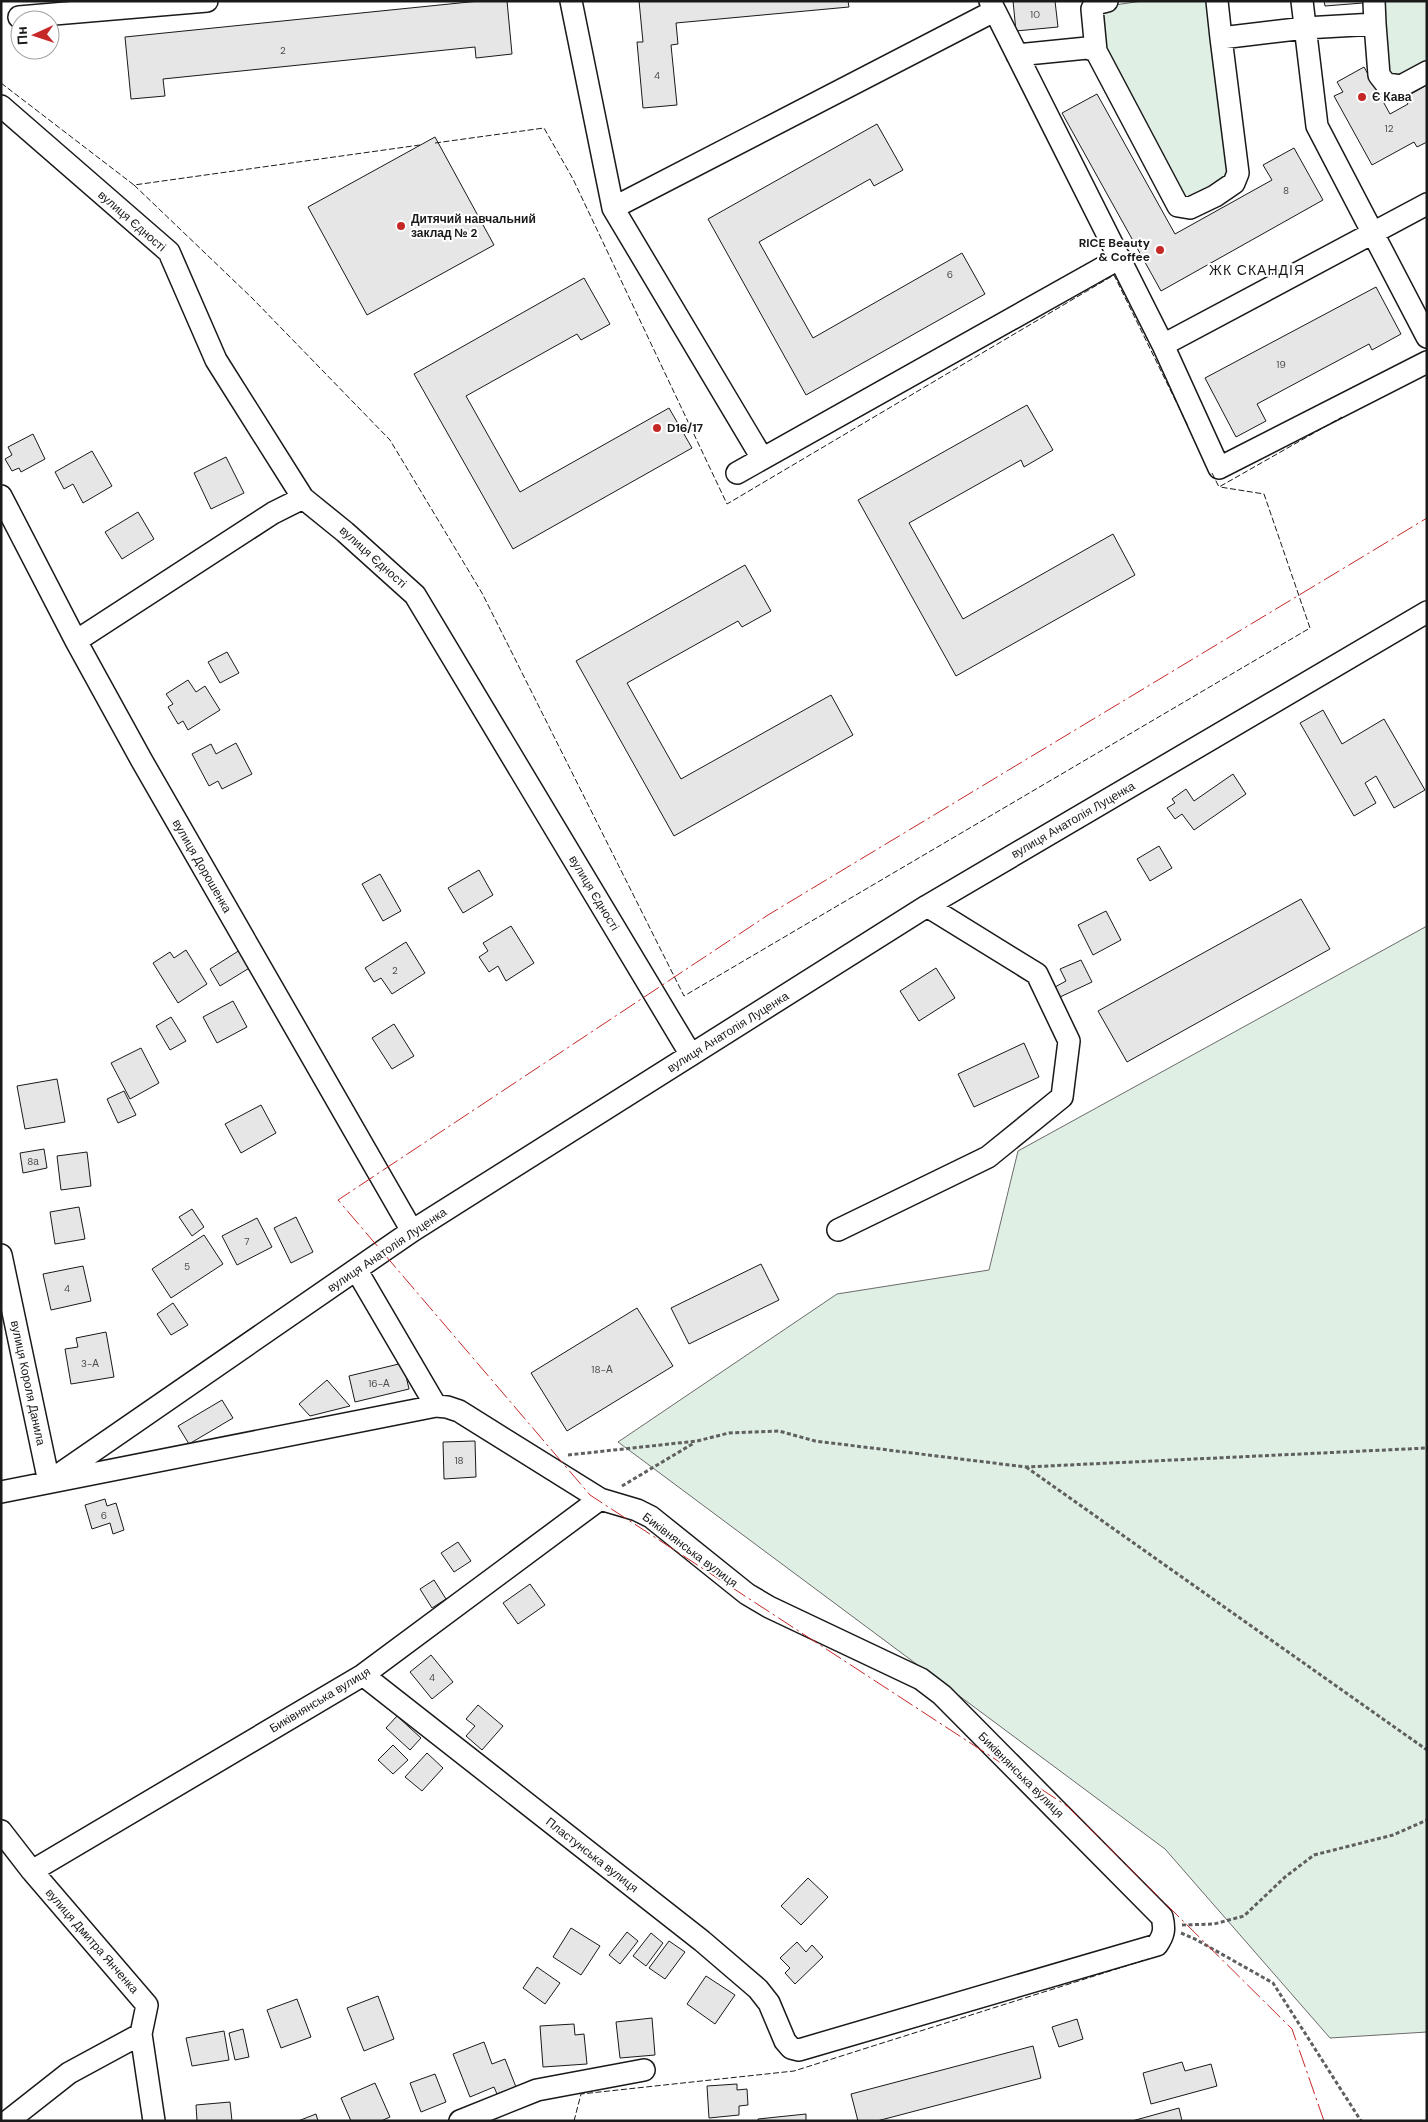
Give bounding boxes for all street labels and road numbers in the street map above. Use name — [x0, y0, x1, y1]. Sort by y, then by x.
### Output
street label: вулиця Єдності — [95, 187, 169, 255]
street label: вулиця Єдності — [336, 523, 410, 591]
street label: вулиця Анатолія Луценка — [1008, 778, 1138, 862]
street label: вулиця Дорошенка — [169, 816, 235, 916]
street label: вулиця Єдності — [565, 852, 623, 934]
street label: вулиця Анатолія Луценка — [664, 988, 792, 1076]
street label: вулиця Анатолія Луценка — [324, 1204, 450, 1296]
street label: вулиця Короля Данила — [7, 1319, 49, 1447]
street label: Биківнянська вулиця — [639, 1509, 741, 1591]
street label: Биківнянська вулиця — [267, 1663, 373, 1737]
street label: Биківнянська вулиця — [975, 1729, 1067, 1821]
street label: Пластунська вулиця — [543, 1814, 641, 1896]
street label: вулиця Дмитра Янченка — [42, 1885, 142, 1997]

